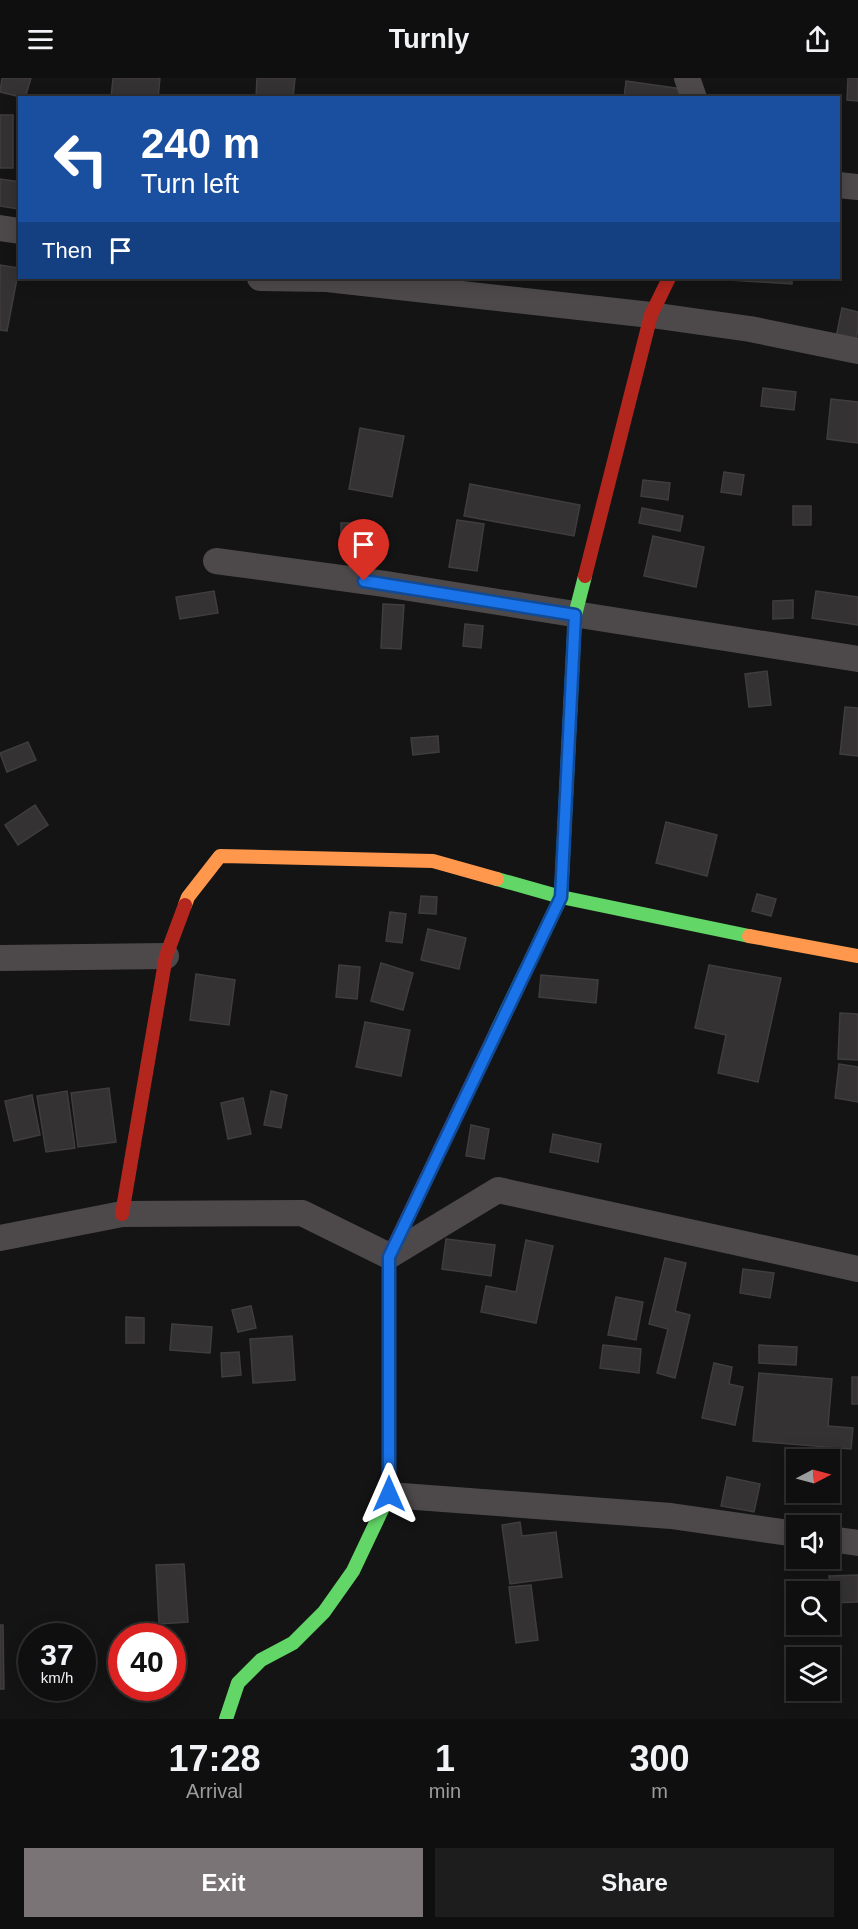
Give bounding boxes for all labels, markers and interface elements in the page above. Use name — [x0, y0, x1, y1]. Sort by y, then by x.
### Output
icon: menu — [24, 23, 57, 56]
icon: share — [801, 23, 834, 56]
text: Turnly — [389, 24, 469, 54]
icon: left — [42, 120, 120, 198]
text: 240 m — [141, 120, 260, 167]
text: Turn left — [141, 169, 239, 199]
icon: arrive — [104, 234, 137, 267]
text: Then — [42, 238, 92, 263]
pin — [338, 519, 389, 581]
icon: arrive — [347, 528, 380, 561]
north arrow — [786, 1449, 840, 1503]
map controls — [786, 1449, 840, 1701]
position arrow — [357, 1462, 421, 1526]
button: sound — [786, 1515, 840, 1569]
button: search — [786, 1581, 840, 1635]
speed limit sign: 40 — [108, 1623, 186, 1701]
text: 37 — [40, 1638, 74, 1671]
button: layers — [786, 1647, 840, 1701]
text: km/h — [41, 1669, 73, 1686]
text: 17:28 — [168, 1738, 260, 1779]
text: 1 — [435, 1738, 455, 1779]
text: 300 — [629, 1738, 690, 1779]
text: Arrival — [186, 1780, 243, 1802]
text: min — [429, 1780, 461, 1802]
text: m — [651, 1780, 668, 1802]
button: Exit — [24, 1848, 423, 1917]
button: Share — [435, 1848, 834, 1917]

